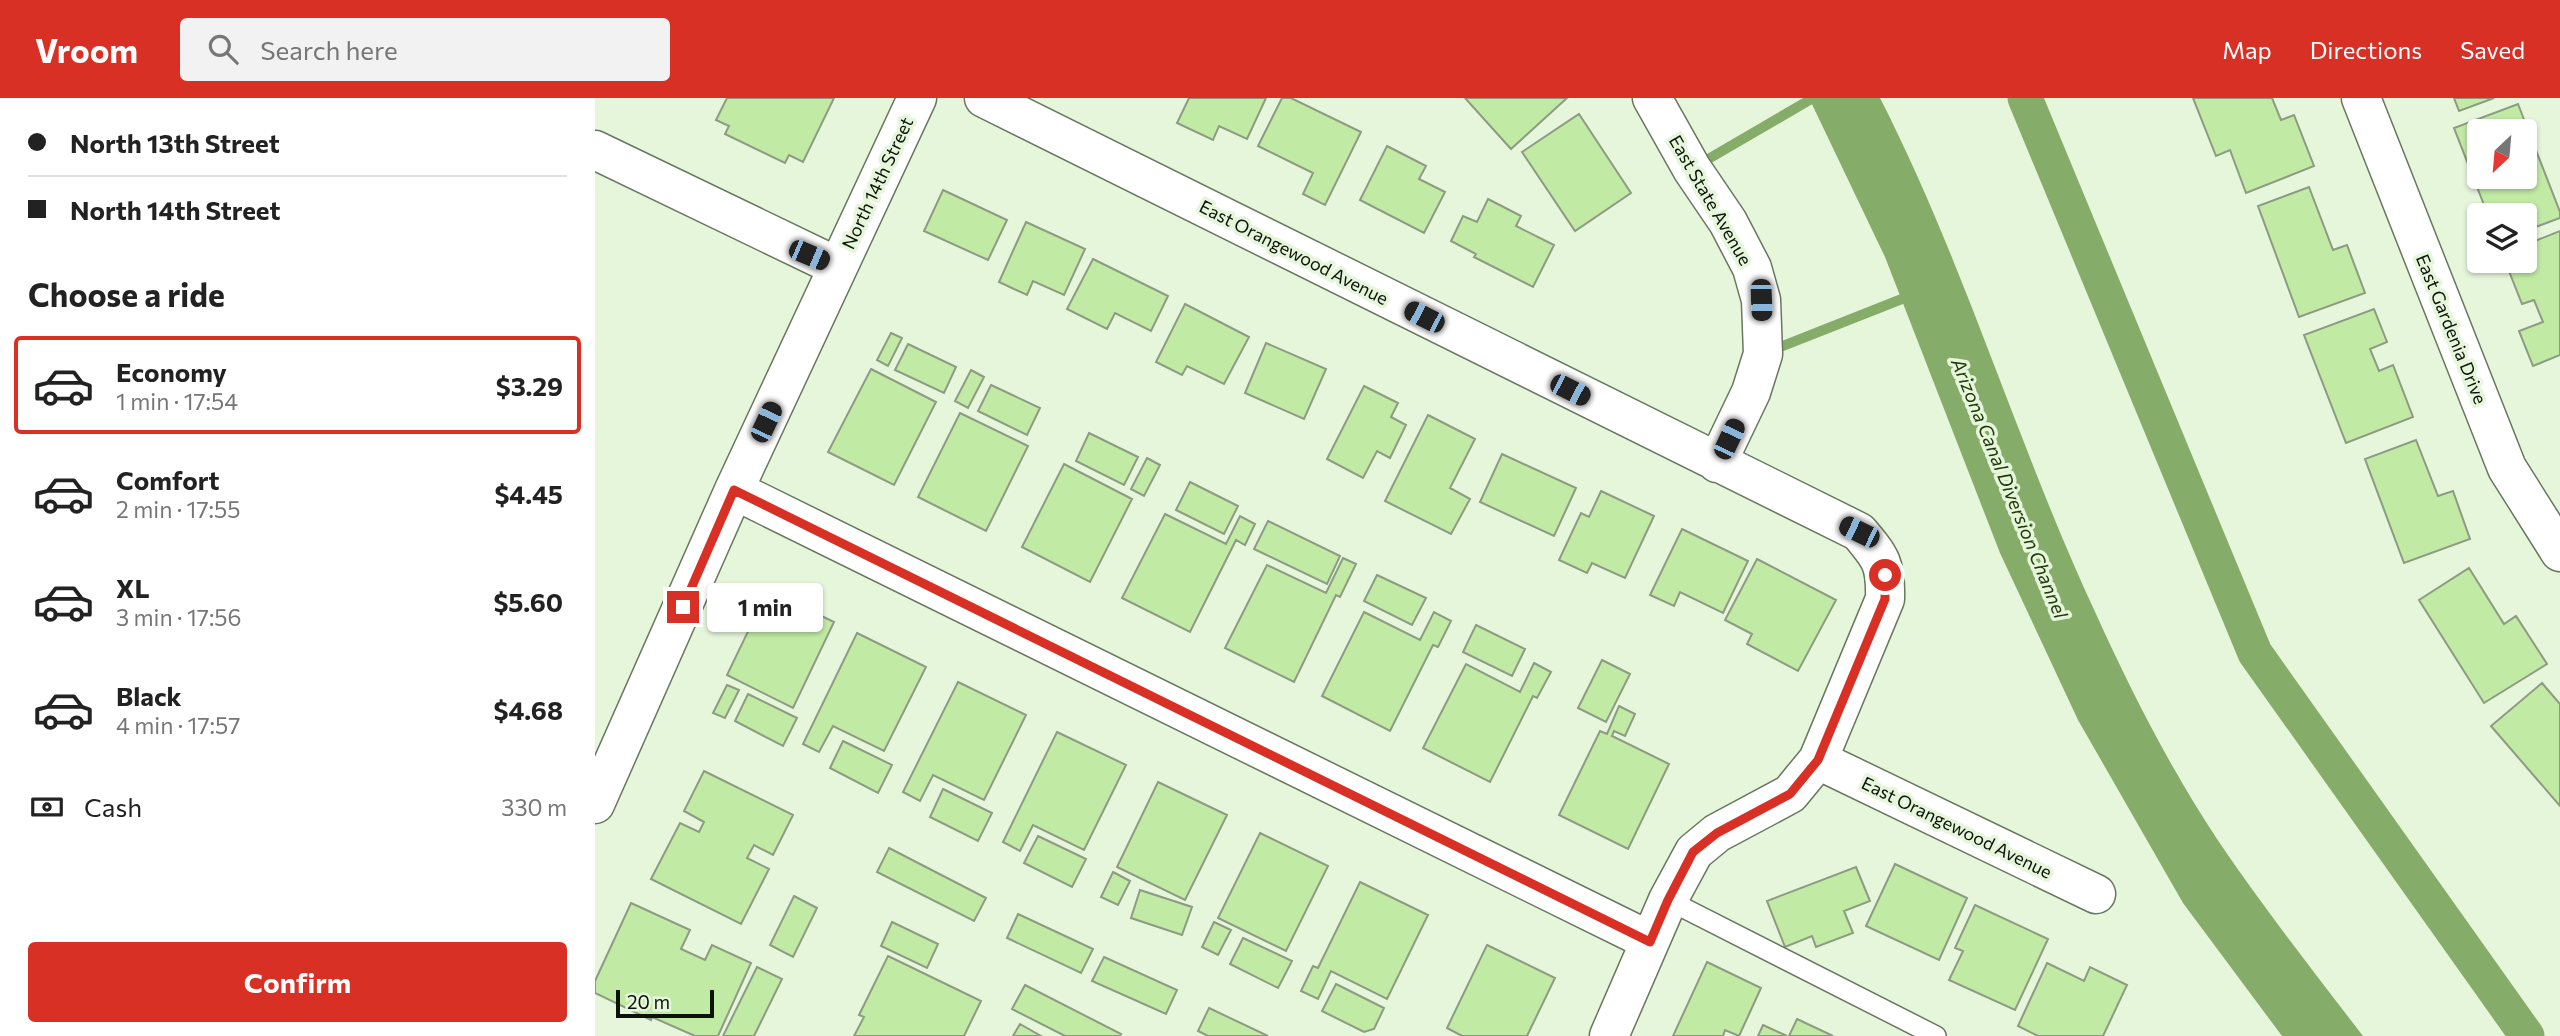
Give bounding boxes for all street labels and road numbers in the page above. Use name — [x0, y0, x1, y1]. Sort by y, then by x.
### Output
street label: North 14th Street — [837, 113, 917, 253]
street label: East State Avenue — [1665, 131, 1757, 269]
street label: East Orangewood Avenue — [1196, 195, 1392, 309]
street label: East Gardenia Drive — [2412, 251, 2492, 407]
street label: East Orangewood Avenue — [1858, 771, 2056, 883]

